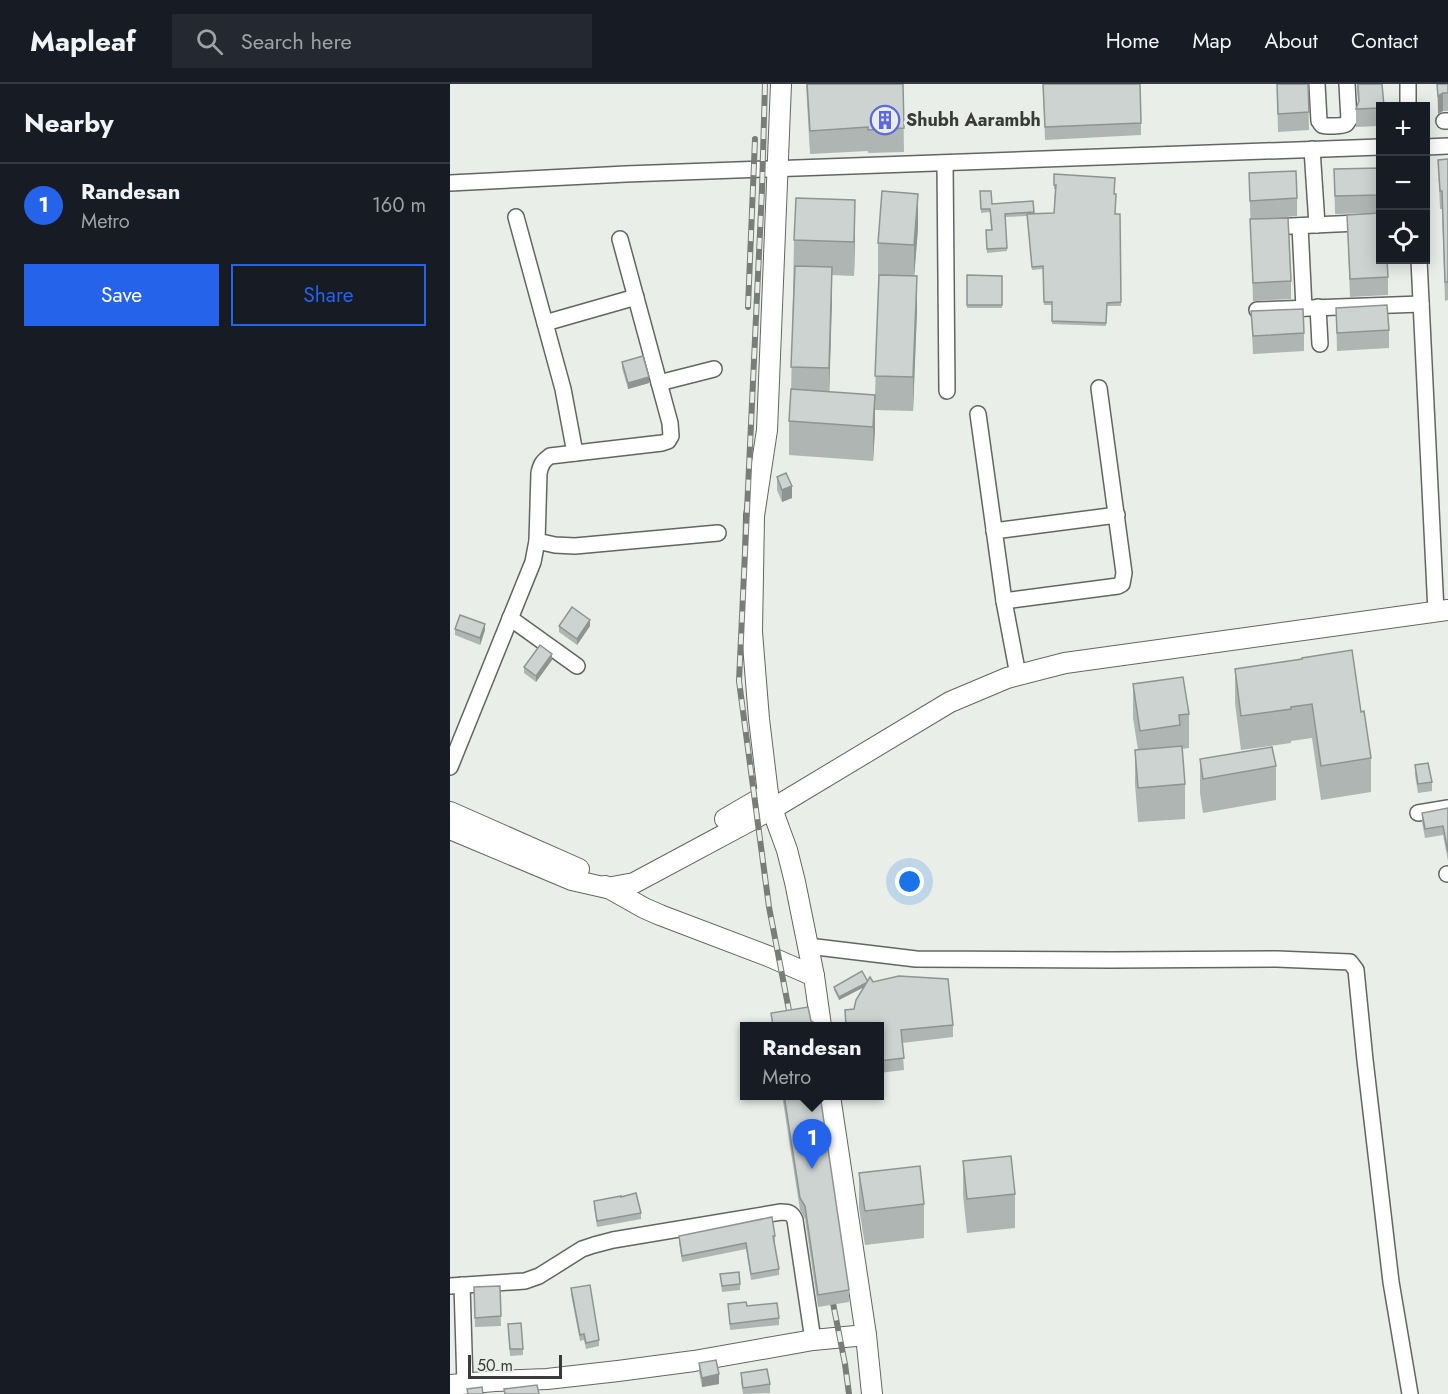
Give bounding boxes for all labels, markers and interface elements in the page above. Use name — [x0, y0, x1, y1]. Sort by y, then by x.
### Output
search box — [172, 14, 592, 68]
text: Mapleaf — [30, 21, 136, 62]
icon: search — [193, 25, 226, 58]
text: Search here — [241, 25, 352, 57]
text: Home — [1106, 26, 1159, 56]
text: Map — [1192, 26, 1232, 56]
text: About — [1265, 26, 1318, 56]
text: Contact — [1351, 26, 1418, 56]
map controls — [1376, 102, 1430, 264]
button: + — [1376, 102, 1430, 156]
text: Nearby — [24, 104, 113, 142]
building icon: Shubh Aarambh — [869, 104, 901, 136]
place label: Shubh Aarambh — [906, 107, 1041, 133]
button: − — [1376, 156, 1430, 210]
text: Randesan — [81, 175, 180, 207]
text: 1 — [38, 191, 49, 220]
text: 160 m — [372, 191, 426, 220]
text: Metro — [81, 207, 130, 236]
button: locate — [1376, 210, 1430, 264]
button: Save — [24, 264, 219, 326]
button: Share — [231, 264, 426, 326]
your location — [895, 867, 924, 896]
popup — [740, 1022, 884, 1100]
text: Randesan — [762, 1031, 862, 1063]
text: Metro — [762, 1063, 811, 1092]
pin: 1 — [792, 1120, 832, 1169]
scale bar — [468, 1352, 562, 1380]
text: 50 m — [477, 1354, 513, 1377]

